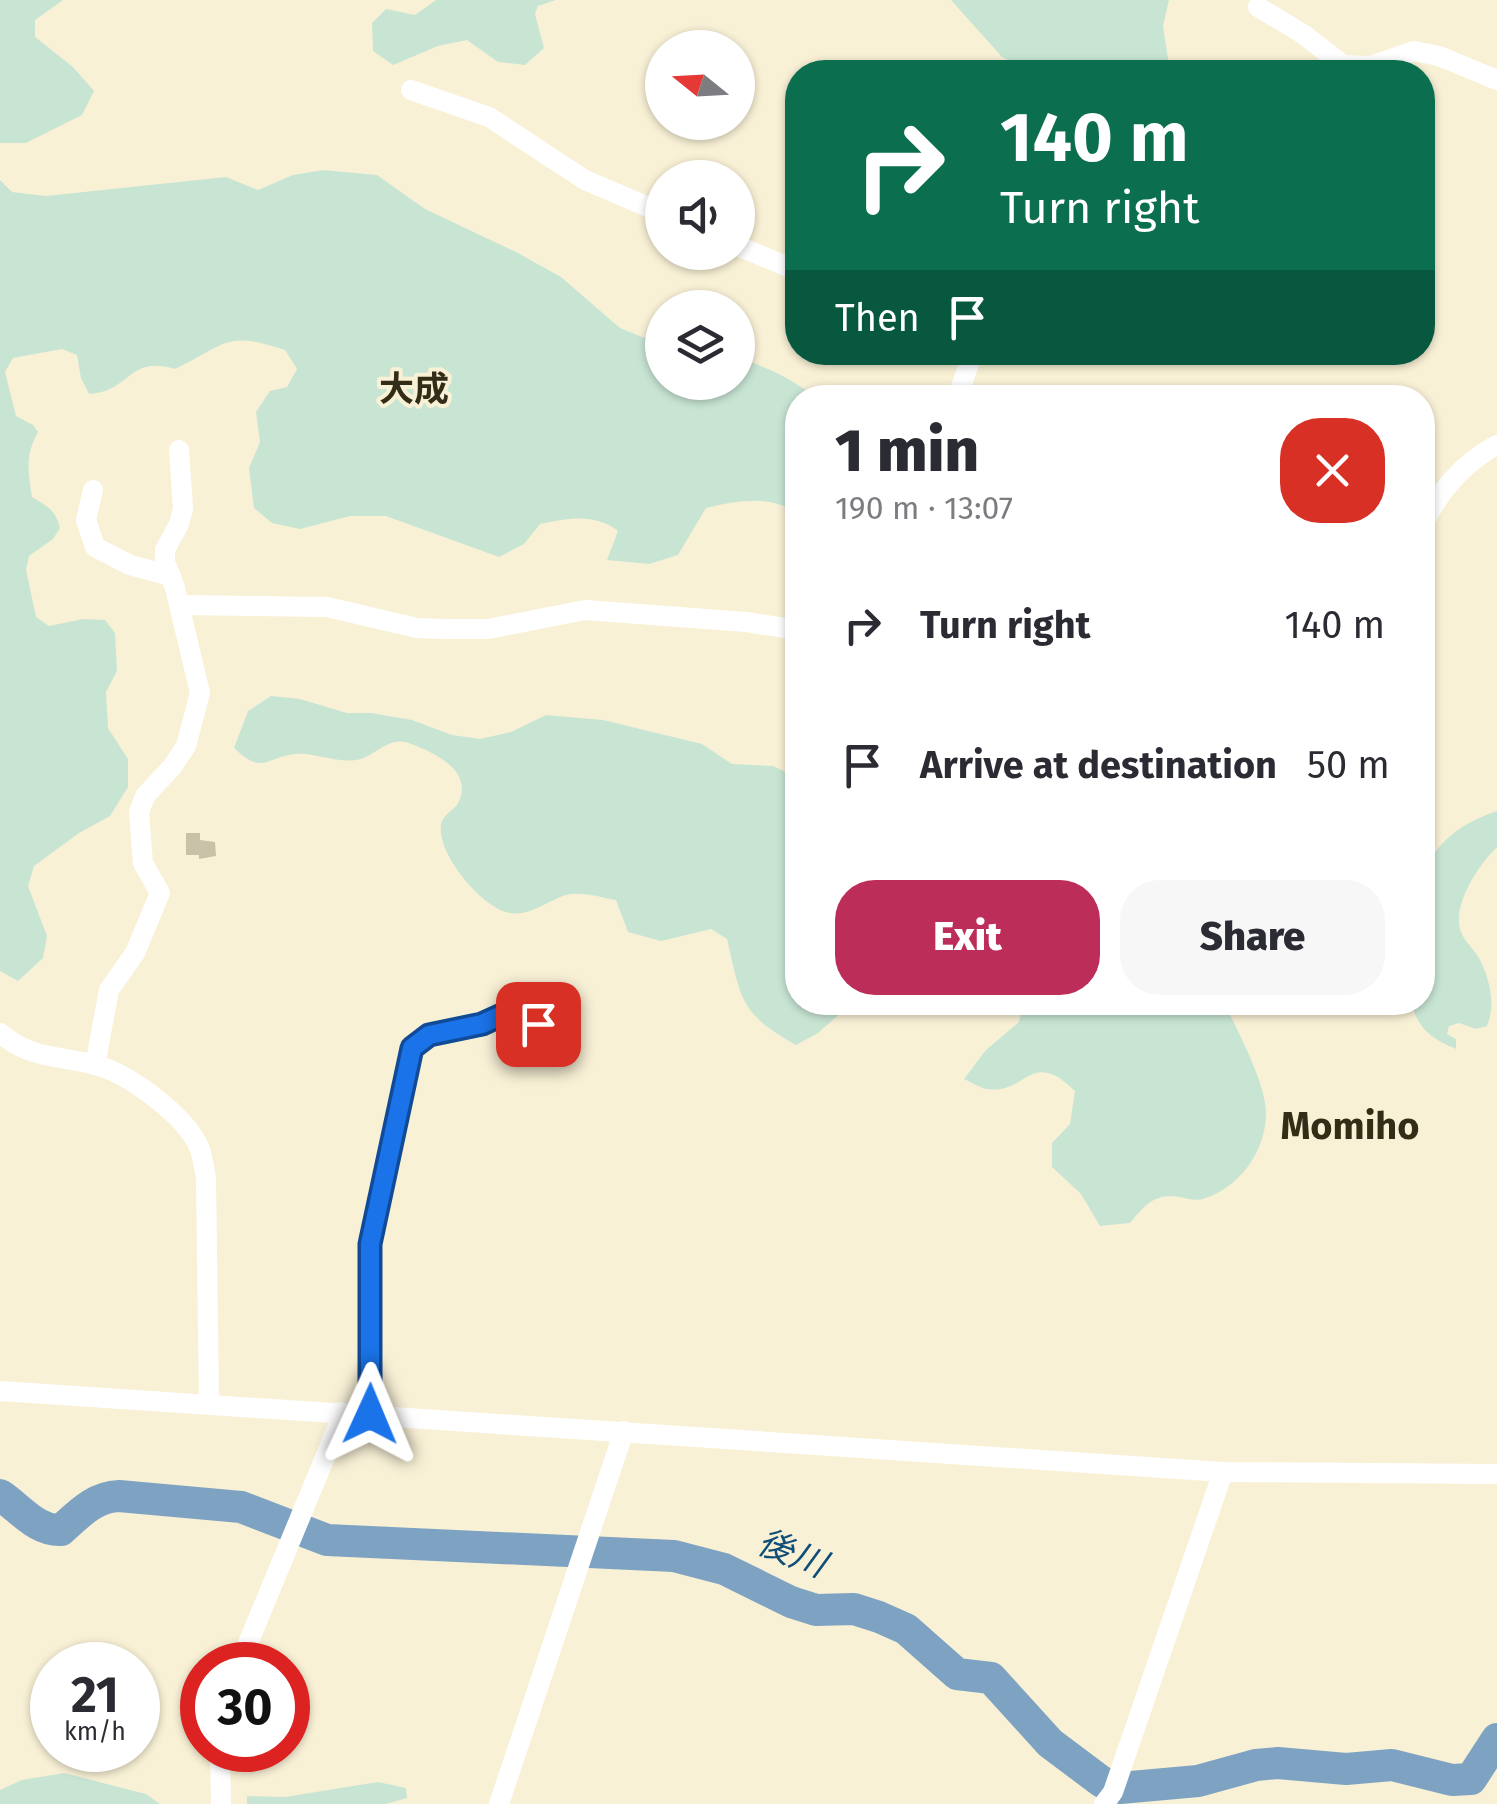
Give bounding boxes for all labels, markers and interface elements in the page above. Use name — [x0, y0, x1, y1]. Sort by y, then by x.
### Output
north arrow — [645, 30, 755, 140]
map controls — [645, 30, 755, 400]
text: 140 m — [1000, 96, 1189, 180]
icon: right — [835, 100, 965, 230]
button: sound — [645, 160, 755, 270]
text: Turn right — [1000, 181, 1199, 235]
button: layers — [645, 290, 755, 400]
icon: arrive — [940, 290, 995, 345]
text: Then — [835, 295, 920, 341]
district label: 大成 — [379, 368, 449, 410]
text: 1 min — [835, 415, 979, 487]
button: close — [1280, 418, 1385, 523]
text: 190 m · 13:07 — [835, 489, 1013, 527]
icon: right — [835, 598, 890, 653]
text: Turn right — [920, 602, 1090, 648]
text: 140 m — [1284, 602, 1385, 648]
icon: arrive — [835, 738, 890, 793]
text: Arrive at destination — [920, 742, 1277, 788]
text: 50 m — [1307, 742, 1390, 788]
button: Exit — [835, 880, 1100, 995]
button: Share — [1120, 880, 1385, 995]
pin — [496, 982, 581, 1067]
icon: arrive — [511, 997, 566, 1052]
district label: Momiho — [1280, 1103, 1420, 1149]
position arrow — [318, 1362, 422, 1466]
water label: 後川 — [752, 1520, 836, 1587]
speed limit sign: 30 — [180, 1642, 310, 1772]
text: 21 — [71, 1665, 119, 1725]
text: km/h — [64, 1717, 126, 1747]

